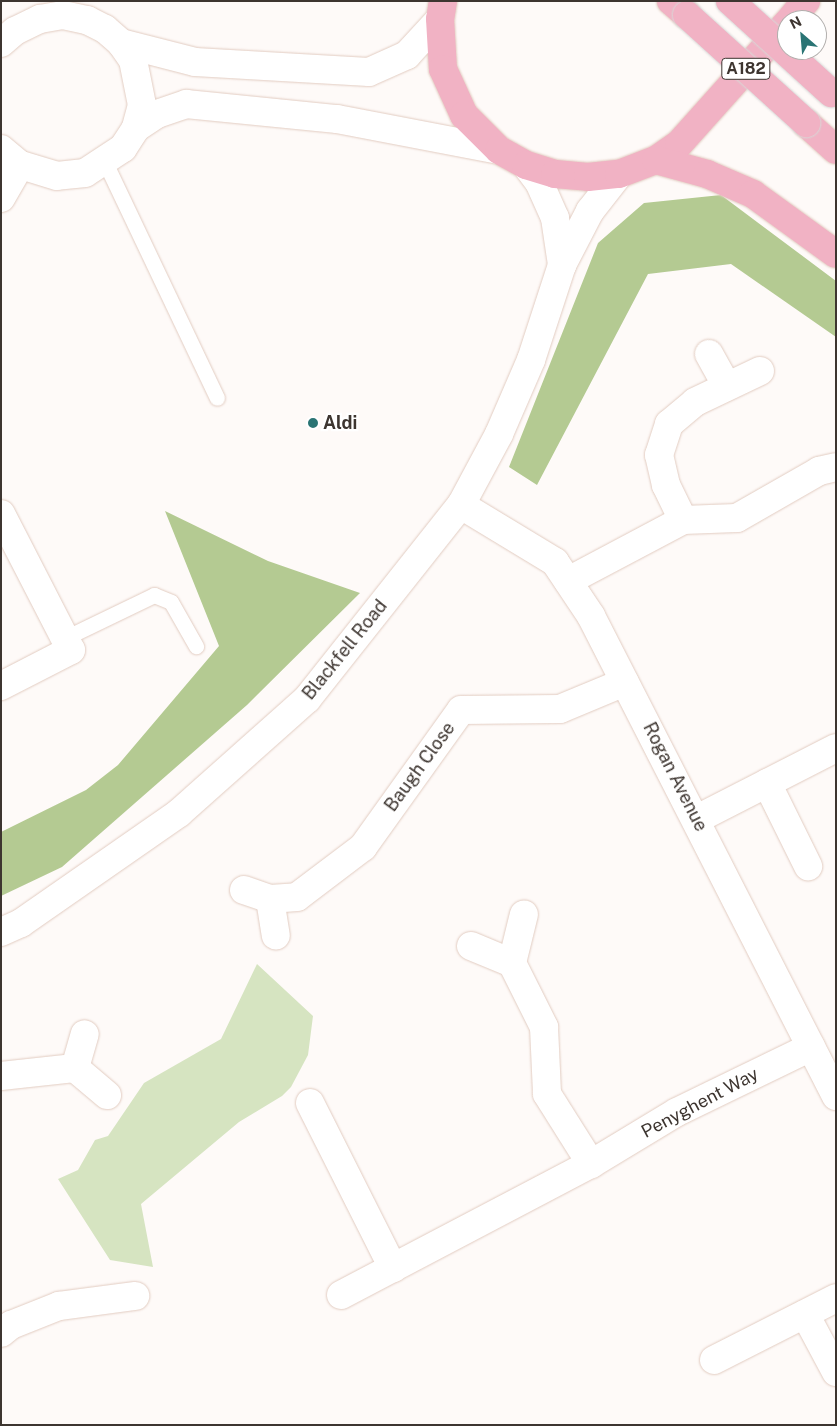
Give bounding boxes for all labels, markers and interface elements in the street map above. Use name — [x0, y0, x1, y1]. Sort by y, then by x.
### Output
north arrow — [777, 10, 827, 60]
text: N — [787, 13, 804, 32]
road number: A182 — [721, 56, 771, 82]
place label: Aldi — [323, 412, 357, 434]
marker: Aldi — [307, 417, 319, 429]
street label: Blackfell Road — [298, 596, 392, 704]
street label: Baugh Close — [380, 718, 460, 816]
street label: Rogan Avenue — [638, 719, 712, 835]
street label: Penyghent Way — [638, 1063, 762, 1143]

